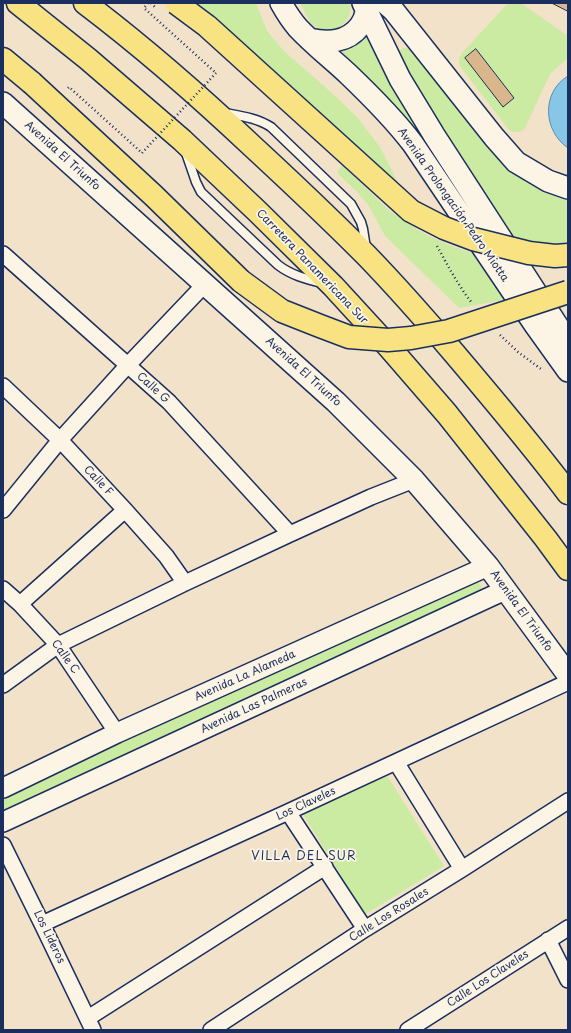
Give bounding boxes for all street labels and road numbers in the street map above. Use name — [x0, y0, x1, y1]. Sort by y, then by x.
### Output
street label: Avenida El Triunfo — [21, 119, 103, 193]
street label: Avenida Prolongación Pedro Miotta — [395, 126, 511, 284]
street label: Carretera Panamericana Sur — [254, 207, 370, 327]
street label: Avenida El Triunfo — [262, 335, 344, 409]
street label: Calle G — [134, 370, 172, 406]
street label: Calle F — [81, 463, 115, 499]
street label: Avenida El Triunfo — [487, 568, 555, 654]
street label: Calle C — [48, 637, 82, 677]
street label: Avenida La Alameda — [192, 648, 298, 704]
street label: Avenida Las Palmeras — [199, 676, 309, 736]
street label: Los Claveles — [274, 784, 338, 824]
street label: Calle Los Rosales — [347, 885, 431, 945]
street label: Los Lideros — [30, 908, 68, 966]
street label: Calle Los Claveles — [445, 948, 531, 1010]

